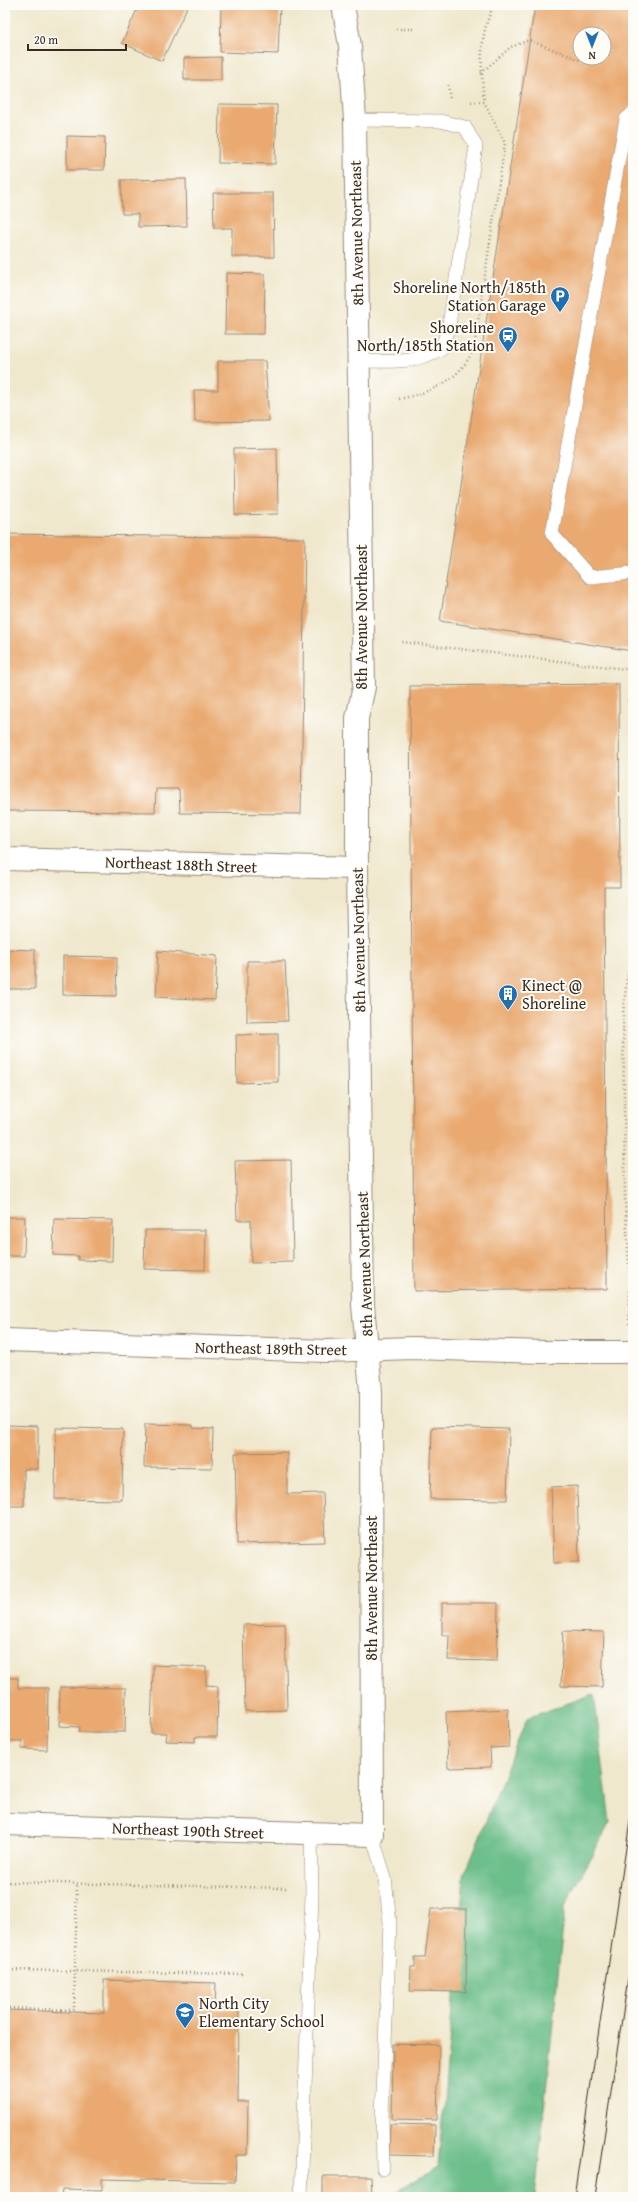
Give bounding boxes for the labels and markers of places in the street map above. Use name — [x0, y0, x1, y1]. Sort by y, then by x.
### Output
place label: Shoreline North/185th Station Garage — [393, 275, 546, 317]
parking icon: Shoreline North/185th Station Garage — [549, 285, 571, 313]
place label: Shoreline North/185th Station — [357, 315, 494, 357]
station icon: Shoreline North/185th Station — [497, 325, 519, 353]
place label: Kinect @ Shoreline — [522, 973, 586, 1015]
building icon: Kinect @ Shoreline — [497, 983, 519, 1011]
place label: North City Elementary School — [199, 1991, 325, 2033]
school or university icon: North City Elementary School — [174, 2001, 196, 2029]

